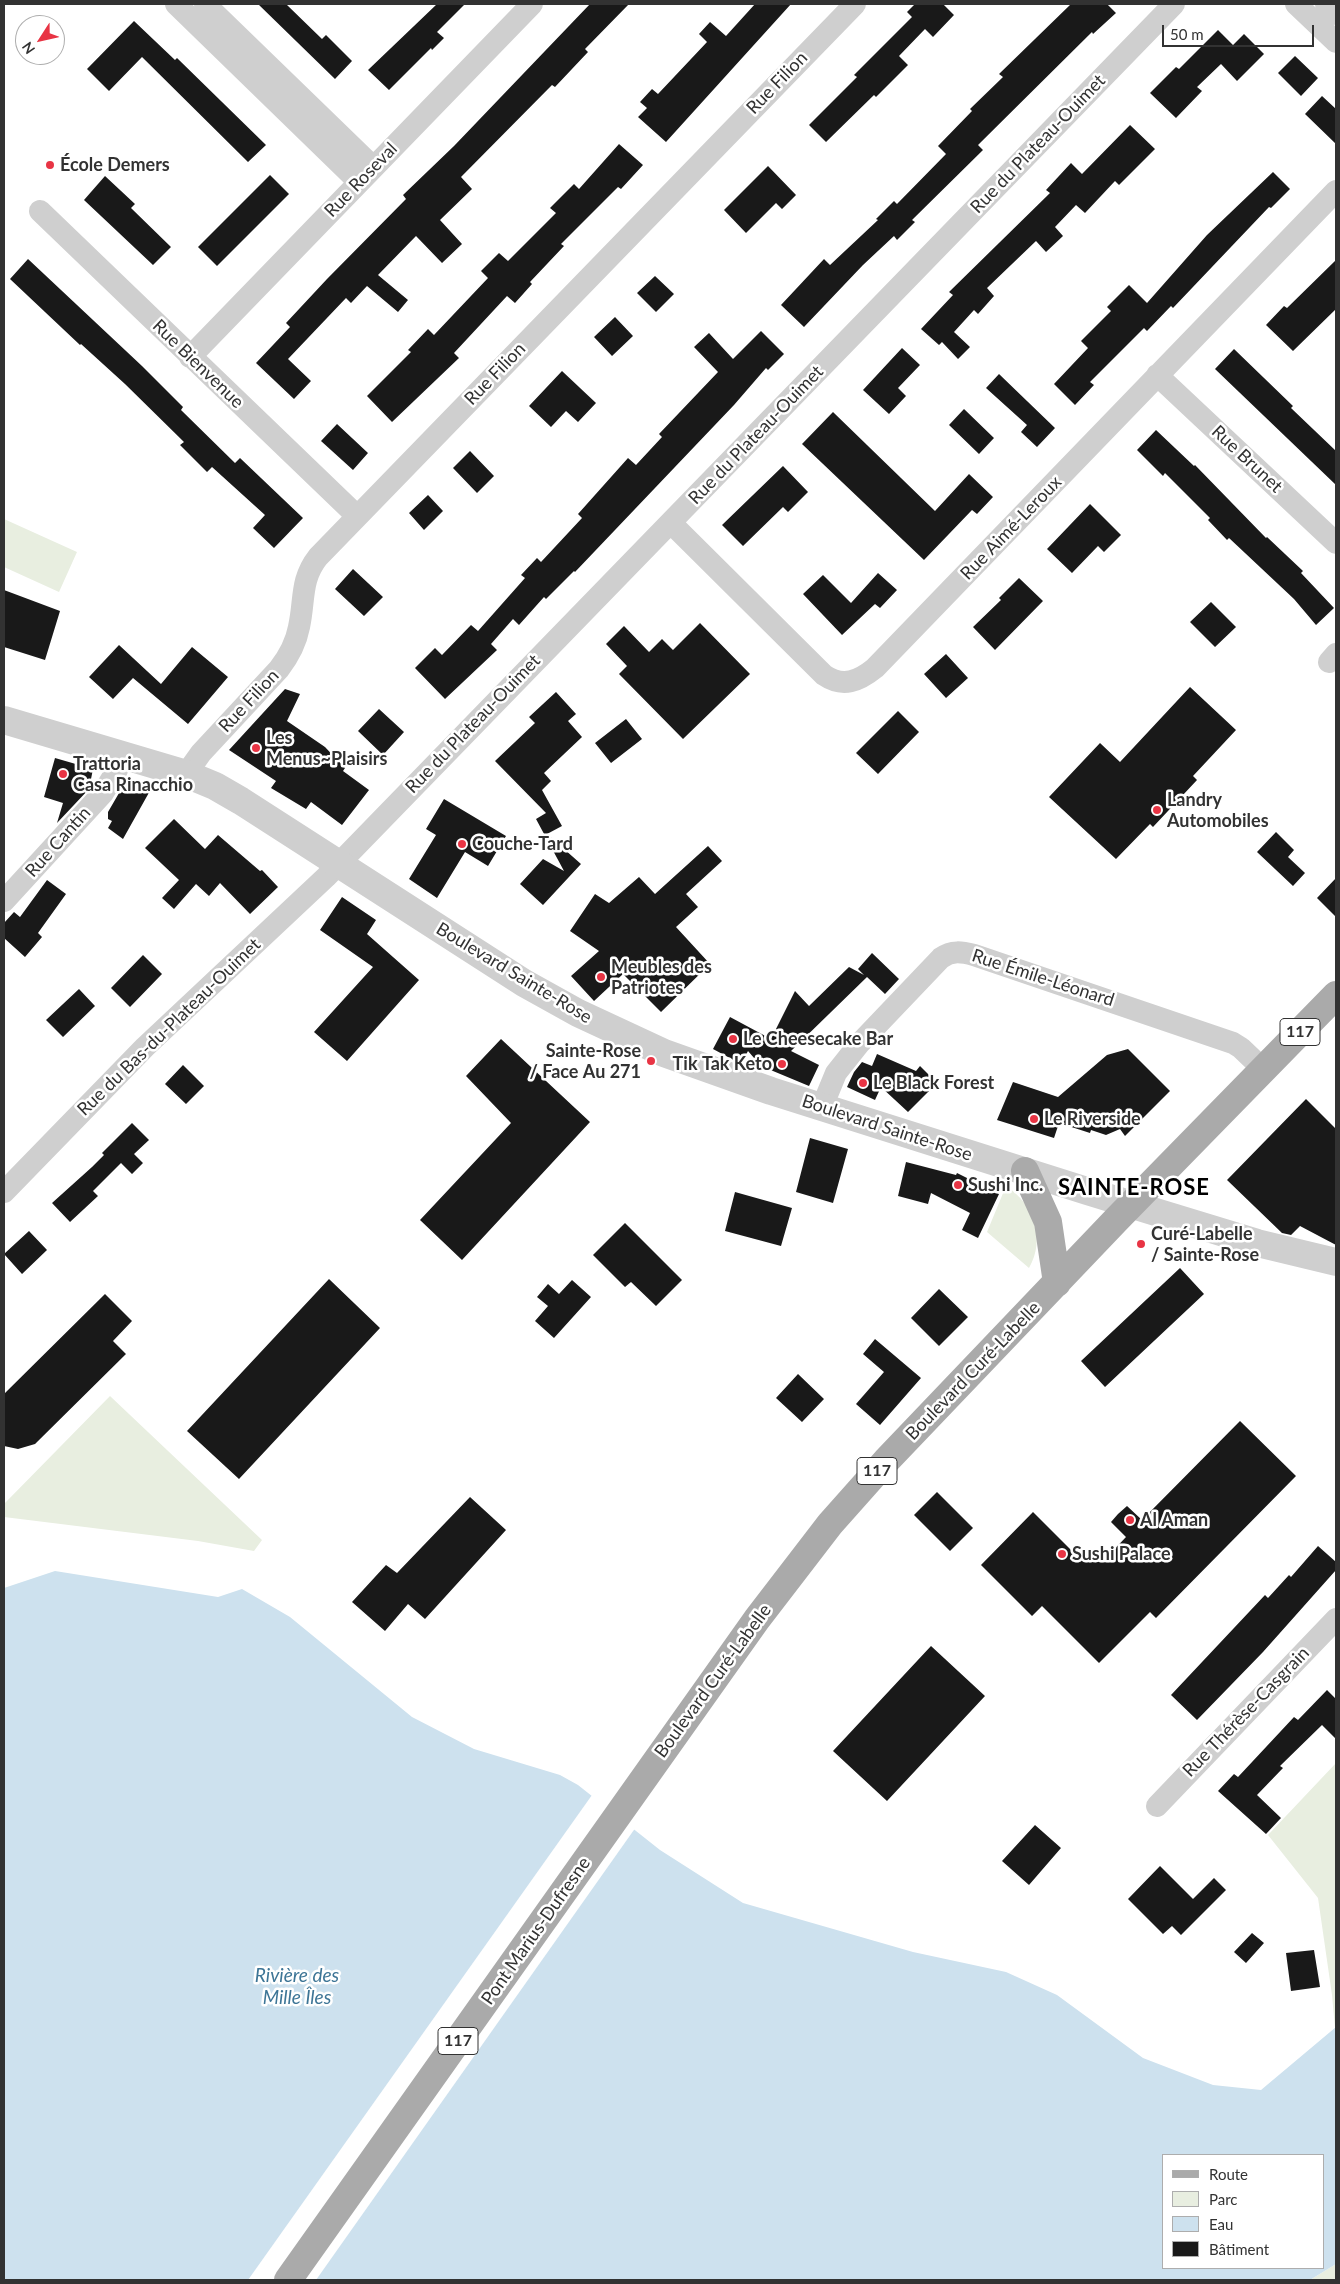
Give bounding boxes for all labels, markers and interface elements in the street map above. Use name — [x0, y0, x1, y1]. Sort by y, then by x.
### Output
north arrow — [15, 15, 65, 65]
scale bar — [1165, 15, 1318, 47]
text: 50 m — [1170, 25, 1204, 43]
text: N — [18, 39, 38, 58]
street label: Rue Filion — [742, 47, 812, 119]
street label: Rue du Plateau-Ouimet — [966, 70, 1110, 218]
street label: Rue Roseval — [320, 138, 402, 222]
place label: École Demers — [60, 154, 170, 176]
marker: École Demers — [44, 159, 56, 171]
street label: Rue Bienvenue — [148, 315, 248, 413]
street label: Rue Filion — [460, 338, 530, 410]
street label: Rue du Plateau-Ouimet — [684, 361, 828, 509]
street label: Rue Brunet — [1207, 421, 1287, 497]
street label: Rue Aimé-Leroux — [956, 472, 1066, 584]
street label: Rue du Plateau-Ouimet — [401, 650, 545, 798]
street label: Rue Filion — [214, 665, 284, 737]
place label: Les Menus~Plaisirs — [266, 727, 387, 770]
marker: Les Menus~Plaisirs — [250, 742, 262, 754]
place label: Trattoria Casa Rinacchio — [73, 753, 193, 796]
marker: Trattoria Casa Rinacchio — [57, 768, 69, 780]
place label: Landry Automobiles — [1167, 789, 1269, 832]
street label: Rue Cantin — [21, 802, 95, 882]
marker: Landry Automobiles — [1151, 804, 1163, 816]
place label: Couche-Tard — [472, 833, 573, 855]
marker: Couche-Tard — [456, 838, 468, 850]
street label: Boulevard Sainte-Rose — [432, 918, 596, 1028]
street label: Rue du Bas-du-Plateau-Ouimet — [73, 934, 265, 1120]
street label: Rue Émile-Léonard — [969, 945, 1117, 1011]
place label: Meubles des Patriotes — [611, 956, 712, 999]
marker: Meubles des Patriotes — [595, 971, 607, 983]
road number: 117 — [1280, 1019, 1320, 1046]
place label: Le Cheesecake Bar — [743, 1028, 893, 1050]
marker: Le Cheesecake Bar — [727, 1033, 739, 1045]
place label: Sainte-Rose / Face Au 271 — [529, 1040, 641, 1082]
place label: Tik Tak Keto — [673, 1053, 772, 1075]
marker: Sainte-Rose / Face Au 271 — [645, 1055, 657, 1067]
marker: Tik Tak Keto — [776, 1058, 788, 1070]
place label: Le Black Forest — [873, 1072, 994, 1094]
marker: Le Black Forest — [857, 1077, 869, 1089]
street label: Boulevard Sainte-Rose — [799, 1090, 975, 1166]
place label: Le Riverside — [1044, 1108, 1141, 1130]
marker: Le Riverside — [1028, 1113, 1040, 1125]
place label: Sushi Inc. — [968, 1174, 1043, 1196]
district label: SAINTE-ROSE — [1057, 1175, 1211, 1201]
marker: Sushi Inc. — [952, 1179, 964, 1191]
place label: Curé-Labelle / Sainte-Rose — [1151, 1223, 1259, 1266]
marker: Curé-Labelle / Sainte-Rose — [1135, 1238, 1147, 1250]
street label: Boulevard Curé-Labelle — [901, 1297, 1045, 1445]
road number: 117 — [857, 1458, 897, 1484]
place label: Al Aman — [1140, 1509, 1208, 1531]
marker: Al Aman — [1124, 1514, 1136, 1526]
place label: Sushi Palace — [1072, 1543, 1171, 1565]
marker: Sushi Palace — [1056, 1548, 1068, 1560]
street label: Boulevard Curé-Labelle — [650, 1600, 776, 1762]
street label: Rue Thérèse-Casgrain — [1178, 1642, 1314, 1782]
street label: Pont Marius-Dufresne — [477, 1853, 595, 2009]
water label: Rivière des Mille Îles — [255, 1965, 339, 2009]
road number: 117 — [438, 2028, 478, 2054]
legend — [1162, 2154, 1325, 2269]
text: Route — [1209, 2165, 1248, 2183]
text: Parc — [1209, 2190, 1238, 2208]
text: Eau — [1209, 2215, 1233, 2233]
text: Bâtiment — [1209, 2240, 1269, 2258]

